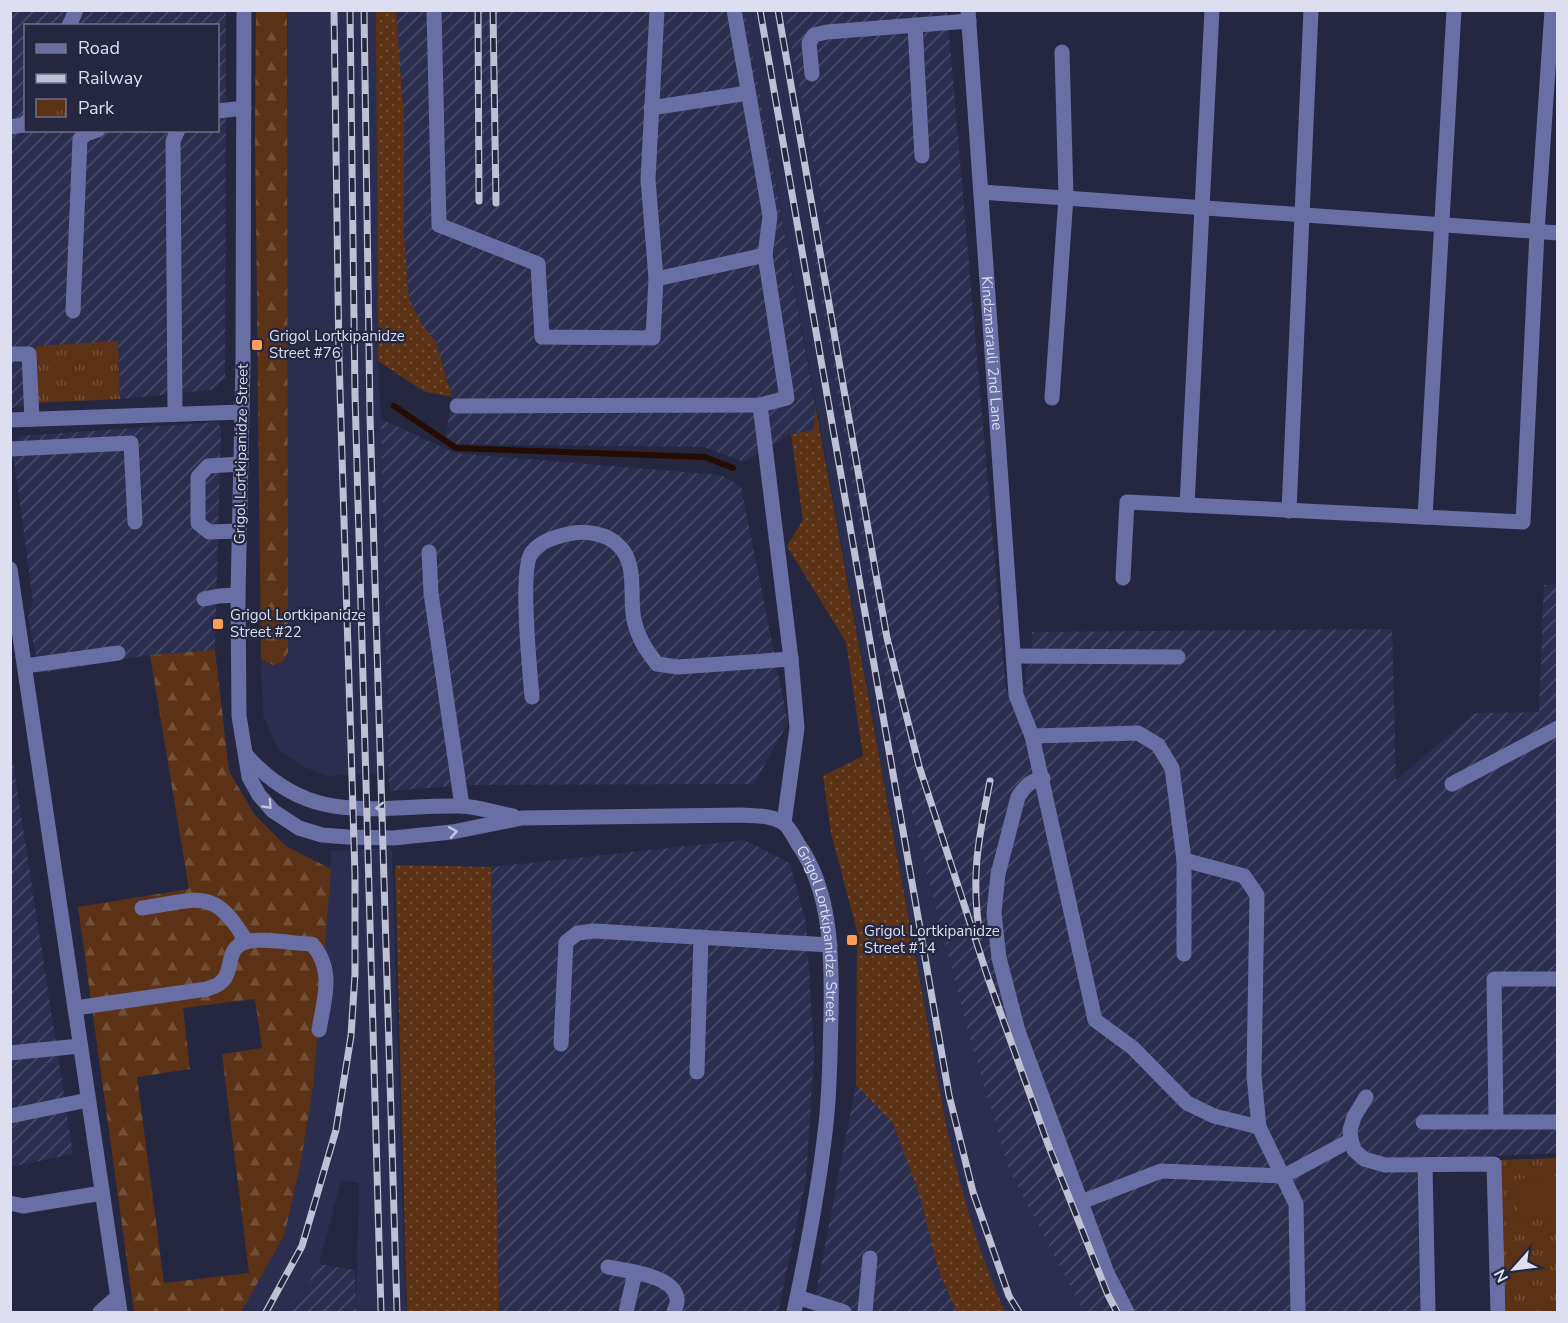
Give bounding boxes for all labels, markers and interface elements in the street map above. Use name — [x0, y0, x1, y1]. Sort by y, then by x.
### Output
legend — [24, 24, 219, 132]
text: Road — [78, 36, 120, 60]
text: Railway — [78, 66, 143, 90]
text: Park — [78, 96, 115, 120]
street label: Kindzmarauli 2nd Lane — [977, 276, 1007, 431]
place label: Grigol Lortkipanidze Street #76 — [269, 326, 405, 363]
marker: Grigol Lortkipanidze Street #76 — [250, 338, 264, 352]
street label: Grigol Lortkipanidze Street — [229, 363, 253, 544]
place label: Grigol Lortkipanidze Street #22 — [230, 605, 366, 642]
marker: Grigol Lortkipanidze Street #22 — [211, 617, 225, 631]
one-way arrow — [261, 798, 272, 808]
one-way arrow — [376, 802, 385, 814]
one-way arrow — [449, 826, 458, 838]
street label: Grigol Lortkipanidze Street — [792, 842, 841, 1023]
place label: Grigol Lortkipanidze Street #14 — [864, 921, 1000, 958]
marker: Grigol Lortkipanidze Street #14 — [845, 933, 859, 947]
north arrow — [1484, 1239, 1544, 1299]
text: N — [1489, 1265, 1514, 1286]

